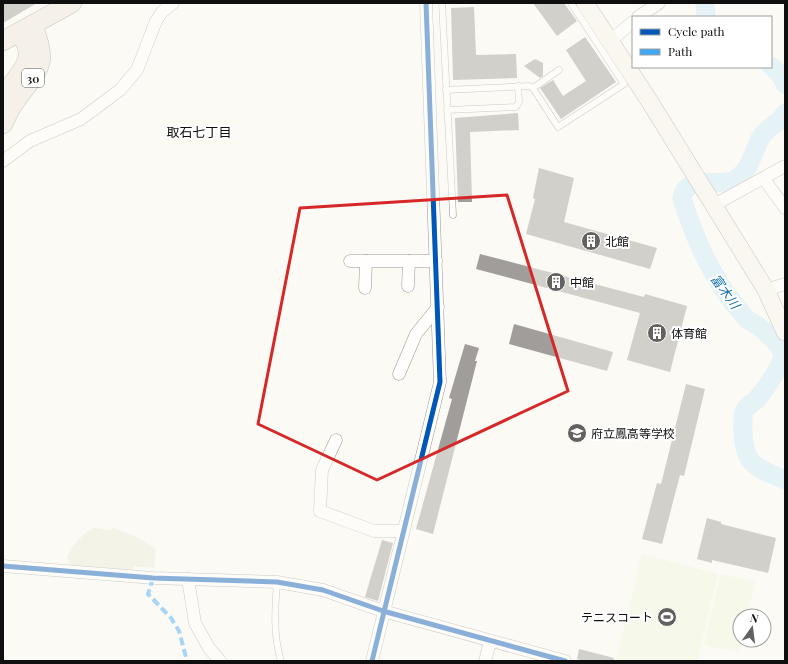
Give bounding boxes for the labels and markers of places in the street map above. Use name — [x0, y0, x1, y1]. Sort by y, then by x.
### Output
building icon: 北館 — [580, 230, 602, 252]
place label: 北館 — [605, 233, 629, 249]
building icon: 中館 — [545, 271, 567, 293]
place label: 中館 — [570, 274, 594, 290]
building icon: 体育館 — [646, 322, 668, 344]
place label: 体育館 — [671, 325, 707, 341]
school or university icon: 府立鳳高等学校 — [566, 422, 588, 444]
place label: 府立鳳高等学校 — [591, 425, 675, 441]
sports icon: テニスコート — [656, 606, 678, 628]
place label: テニスコート — [581, 609, 653, 625]

